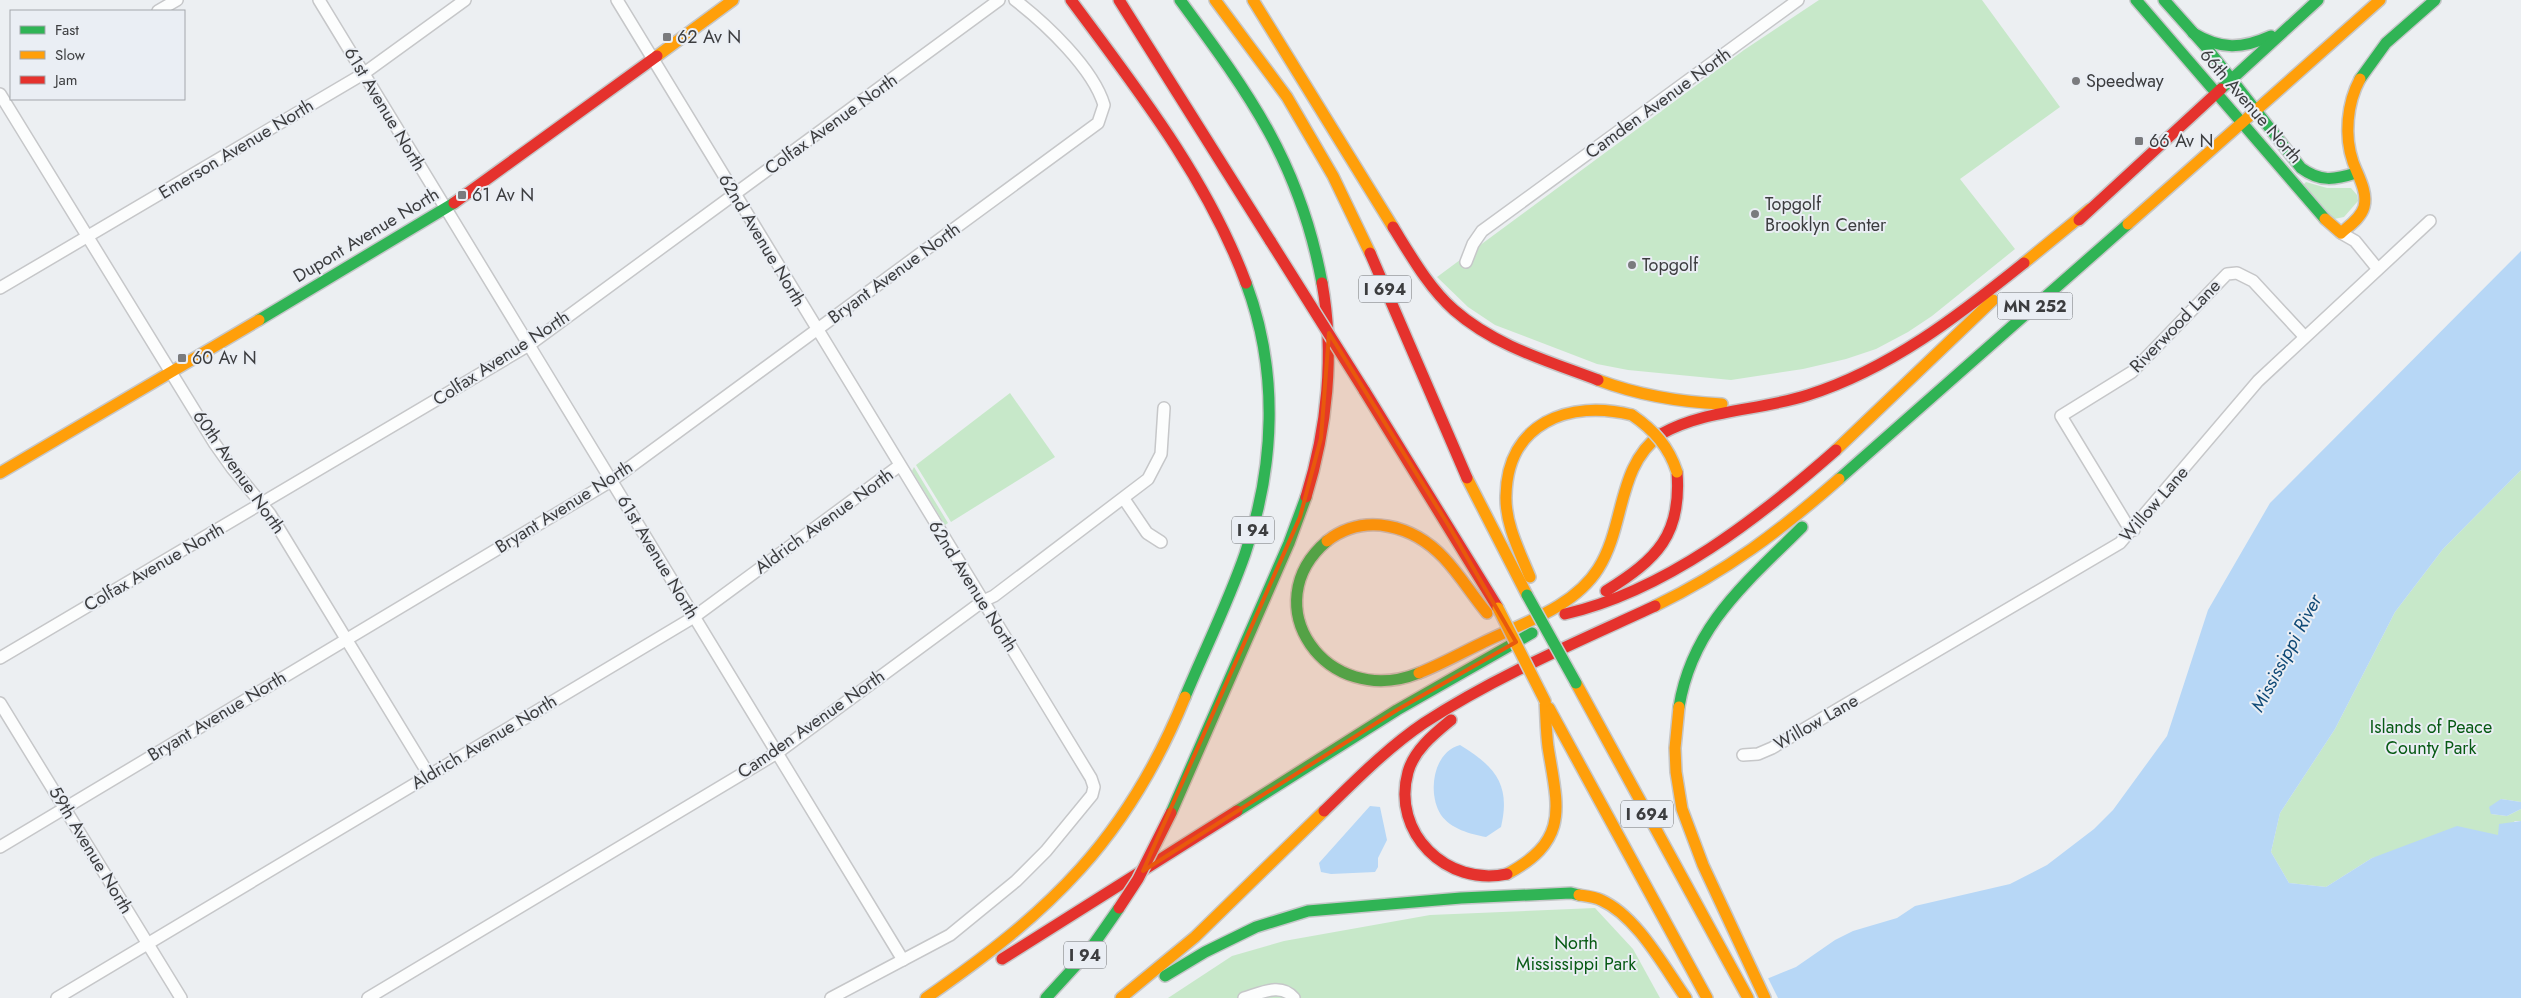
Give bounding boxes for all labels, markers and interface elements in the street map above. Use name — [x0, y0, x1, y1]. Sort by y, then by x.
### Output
legend — [10, 10, 185, 100]
text: Fast — [55, 19, 79, 41]
place label: 62 Av N — [677, 24, 741, 50]
marker: 62 Av N — [661, 31, 673, 43]
street label: Camden Avenue North — [1580, 41, 1736, 165]
street label: 61st Avenue North — [338, 42, 432, 176]
street label: 66th Avenue North — [2194, 43, 2308, 169]
text: Slow — [55, 44, 86, 66]
street label: Colfax Avenue North — [759, 67, 903, 181]
place label: Speedway — [2086, 68, 2164, 94]
text: Jam — [53, 69, 78, 91]
marker: Speedway — [2070, 75, 2082, 87]
street label: Emerson Avenue North — [154, 92, 318, 206]
place label: 66 Av N — [2149, 128, 2213, 154]
marker: 66 Av N — [2133, 135, 2145, 147]
street label: 62nd Avenue North — [712, 169, 812, 311]
street label: Dupont Avenue North — [288, 181, 444, 289]
place label: 61 Av N — [472, 182, 534, 208]
marker: 61 Av N — [456, 189, 468, 201]
place label: Topgolf Brooklyn Center — [1765, 191, 1887, 238]
marker: Topgolf Brooklyn Center — [1749, 208, 1761, 220]
street label: Bryant Avenue North — [823, 216, 965, 330]
place label: Topgolf — [1642, 252, 1699, 278]
marker: Topgolf — [1626, 259, 1638, 271]
street label: Riverwood Lane — [2124, 273, 2226, 379]
road number: I 694 — [1359, 276, 1411, 302]
road number: MN 252 — [1998, 292, 2072, 320]
street label: Colfax Avenue North — [428, 304, 574, 412]
place label: 60 Av N — [192, 345, 257, 371]
marker: 60 Av N — [176, 352, 188, 364]
street label: 60th Avenue North — [187, 405, 291, 539]
street label: Bryant Avenue North — [490, 454, 638, 560]
street label: Willow Lane — [2114, 460, 2194, 548]
street label: Aldrich Avenue North — [749, 462, 899, 580]
street label: 61st Avenue North — [611, 490, 705, 624]
street label: 62nd Avenue North — [922, 515, 1024, 657]
street label: Colfax Avenue North — [79, 516, 229, 618]
road number: I 94 — [1232, 516, 1274, 544]
water label: Mississippi River — [2244, 588, 2329, 716]
street label: Camden Avenue North — [732, 663, 890, 785]
street label: Bryant Avenue North — [143, 664, 291, 768]
street label: Willow Lane — [1769, 687, 1863, 757]
street label: Aldrich Avenue North — [406, 688, 562, 796]
park label: Islands of Peace County Park — [2370, 714, 2492, 761]
street label: 59th Avenue North — [43, 781, 139, 919]
road number: I 694 — [1621, 801, 1673, 828]
park label: North Mississippi Park — [1516, 930, 1636, 977]
road number: I 94 — [1064, 942, 1106, 968]

